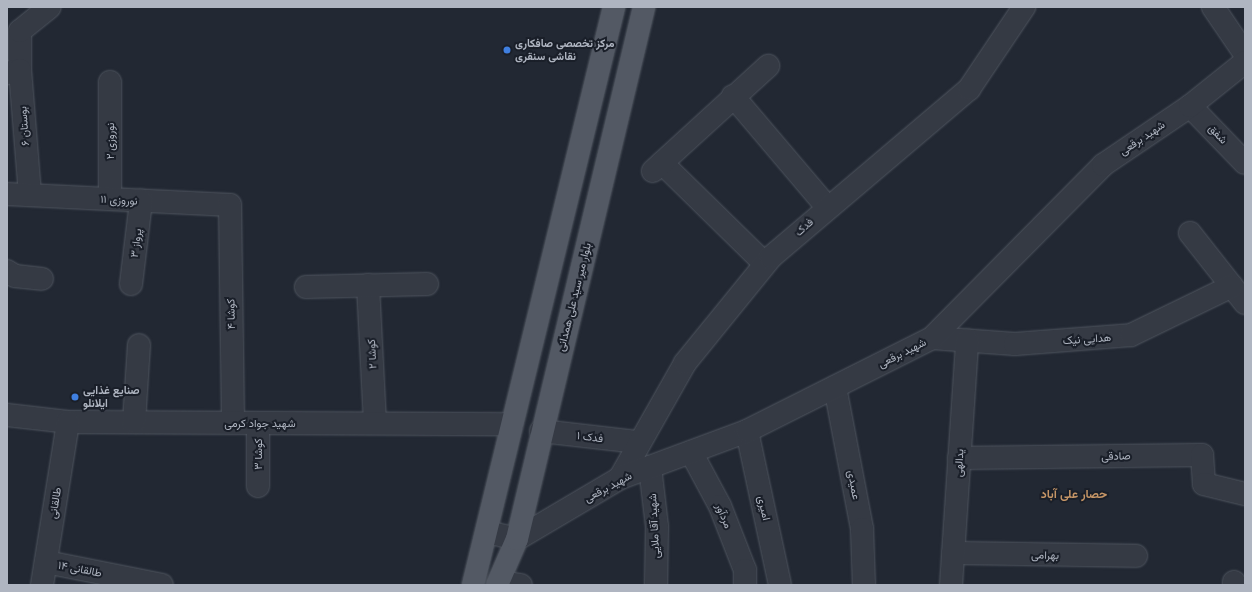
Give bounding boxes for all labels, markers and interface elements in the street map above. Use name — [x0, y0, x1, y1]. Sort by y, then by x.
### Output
place label: مرکز تخصصی صافکاری نقاشی سنقری — [515, 37, 615, 63]
marker: مرکز تخصصی صافکاری نقاشی سنقری — [502, 45, 512, 55]
street label: بوستان ۶ — [16, 106, 32, 146]
street label: شهید برقعی — [1117, 118, 1167, 158]
street label: شفق — [1206, 122, 1230, 146]
street label: نوروزی ۲ — [103, 123, 117, 159]
street label: نوروزی ۱۱ — [100, 192, 138, 208]
street label: فدک — [792, 215, 816, 239]
street label: پرواز ۳ — [128, 228, 144, 258]
street label: بلوار میر سید علی همدانی — [554, 241, 594, 353]
street label: کوشا ۴ — [224, 299, 238, 329]
street label: هدایی نیک — [1062, 331, 1112, 347]
street label: شهید برقعی — [876, 335, 928, 371]
street label: کوشا ۲ — [365, 339, 379, 369]
place label: صنایع غذایی ایلانلو — [83, 384, 140, 410]
marker: صنایع غذایی ایلانلو — [70, 392, 80, 402]
street label: شهید جواد کرمی — [224, 416, 296, 430]
street label: فدک ۱ — [576, 429, 604, 445]
street label: کوشا ۳ — [251, 438, 265, 470]
street label: یدالهی — [952, 449, 966, 477]
street label: صادقی — [1101, 449, 1131, 463]
street label: شهید برقعی — [582, 469, 634, 505]
street label: عمیدی — [845, 469, 863, 501]
street label: طالقانی — [46, 486, 64, 520]
district label: حصار علی آباد — [1041, 487, 1107, 501]
street label: شهید آقا ملایی — [646, 493, 662, 559]
street label: امیری — [755, 494, 773, 522]
street label: مردآور — [713, 502, 735, 530]
street label: بهرامی — [1031, 548, 1059, 562]
street label: طالقانی ۱۴ — [57, 558, 103, 580]

